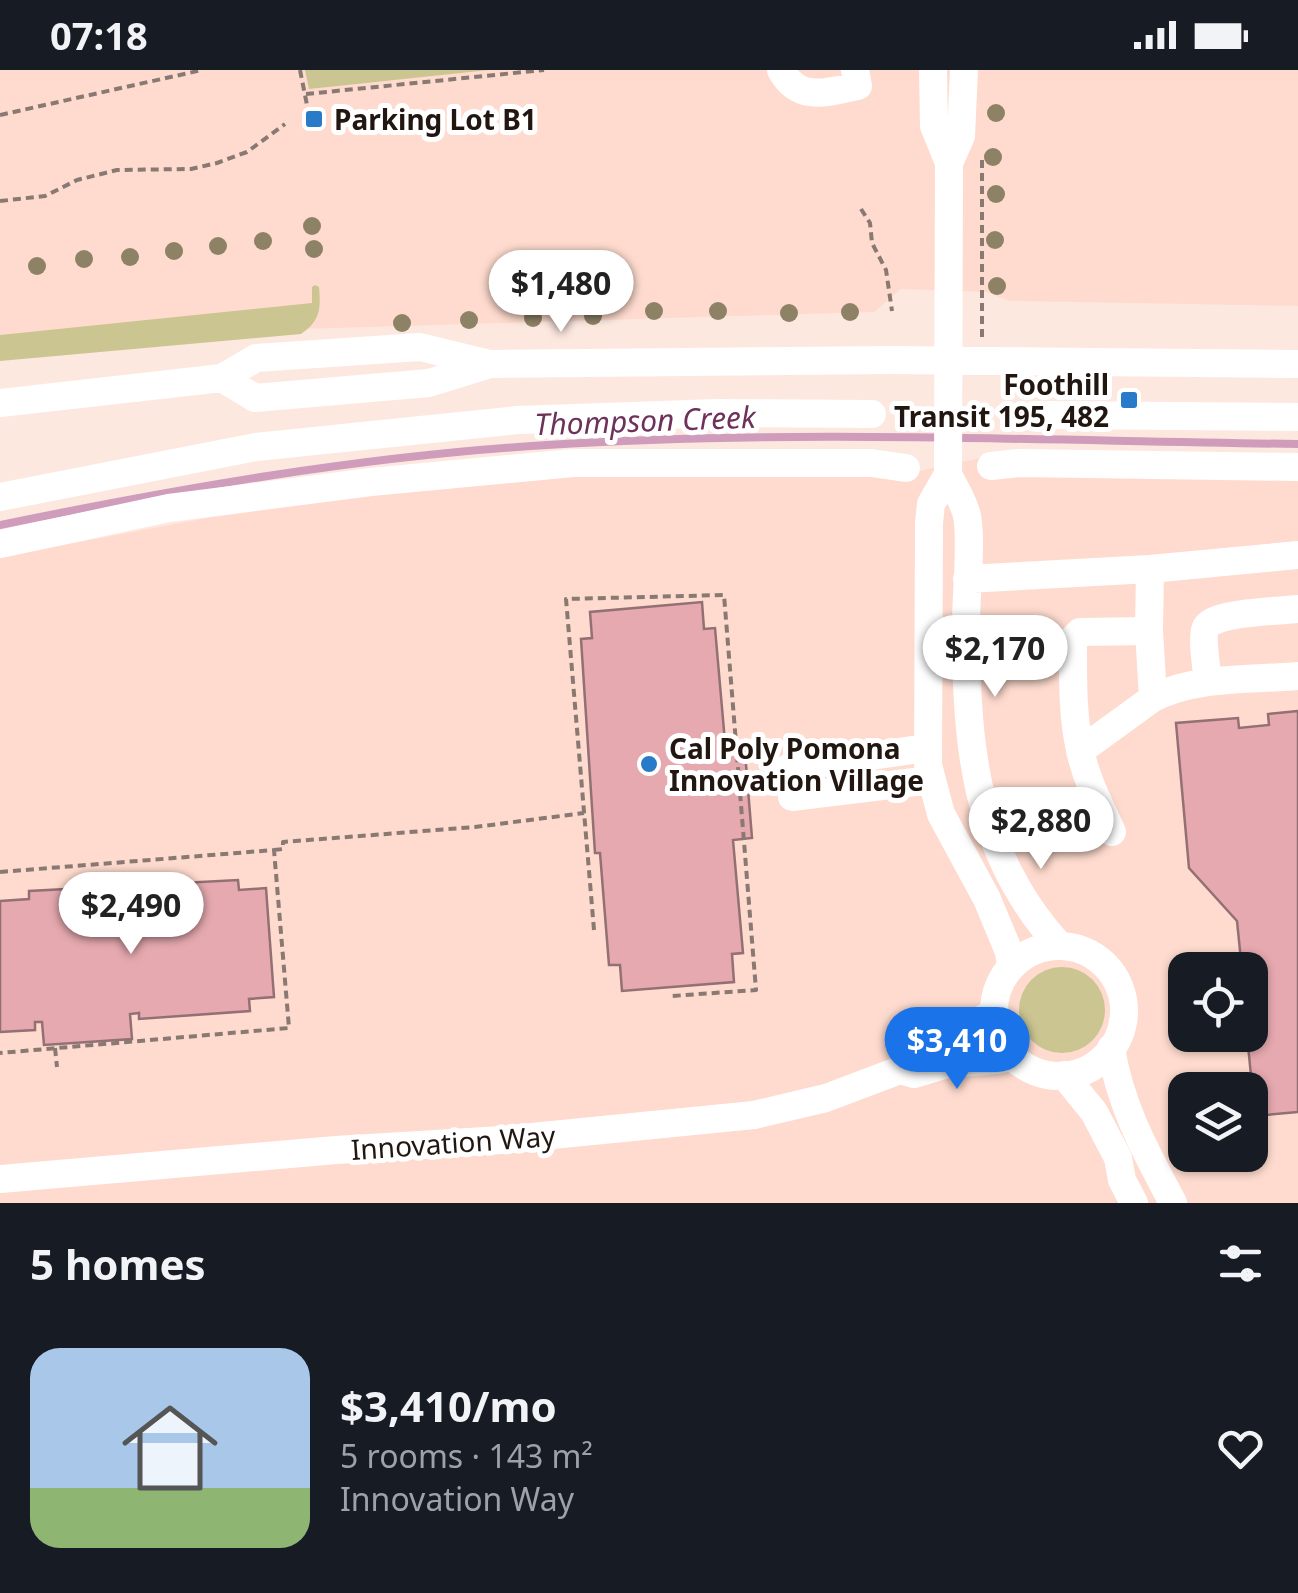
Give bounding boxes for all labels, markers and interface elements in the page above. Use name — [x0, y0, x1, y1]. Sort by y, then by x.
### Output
text: 07:18 — [50, 9, 148, 61]
place label: Parking Lot B1 — [334, 100, 537, 138]
marker: Parking Lot B1 — [303, 108, 325, 130]
pin: $1,480 — [480, 250, 642, 335]
text: $1,480 — [511, 261, 611, 304]
place label: Foothill Transit 195, 482 — [894, 365, 1109, 435]
marker: Foothill Transit 195, 482 — [1118, 389, 1140, 411]
water label: Thompson Creek — [534, 396, 758, 444]
pin: $2,170 — [914, 615, 1076, 700]
text: $2,170 — [945, 626, 1045, 669]
place label: Cal Poly Pomona Innovation Village — [669, 729, 924, 799]
marker: Cal Poly Pomona Innovation Village — [638, 753, 660, 775]
pin: $2,880 — [960, 787, 1122, 872]
text: $2,880 — [991, 798, 1091, 841]
pin: $2,490 — [50, 872, 212, 957]
text: $2,490 — [81, 883, 181, 926]
map controls — [1168, 952, 1268, 1172]
button: locate — [1168, 952, 1268, 1052]
pin: $3,410 — [876, 1007, 1038, 1092]
text: $3,410 — [907, 1018, 1007, 1061]
button: layers — [1168, 1072, 1268, 1172]
street label: Innovation Way — [350, 1116, 557, 1168]
text: 5 homes — [30, 1235, 206, 1292]
icon: filters — [1213, 1236, 1268, 1291]
text: $3,410/mo — [340, 1377, 557, 1434]
icon: home — [110, 1388, 230, 1508]
icon: heart — [1213, 1421, 1268, 1476]
text: 5 rooms · 143 m² — [340, 1434, 593, 1477]
text: Innovation Way — [340, 1477, 574, 1520]

